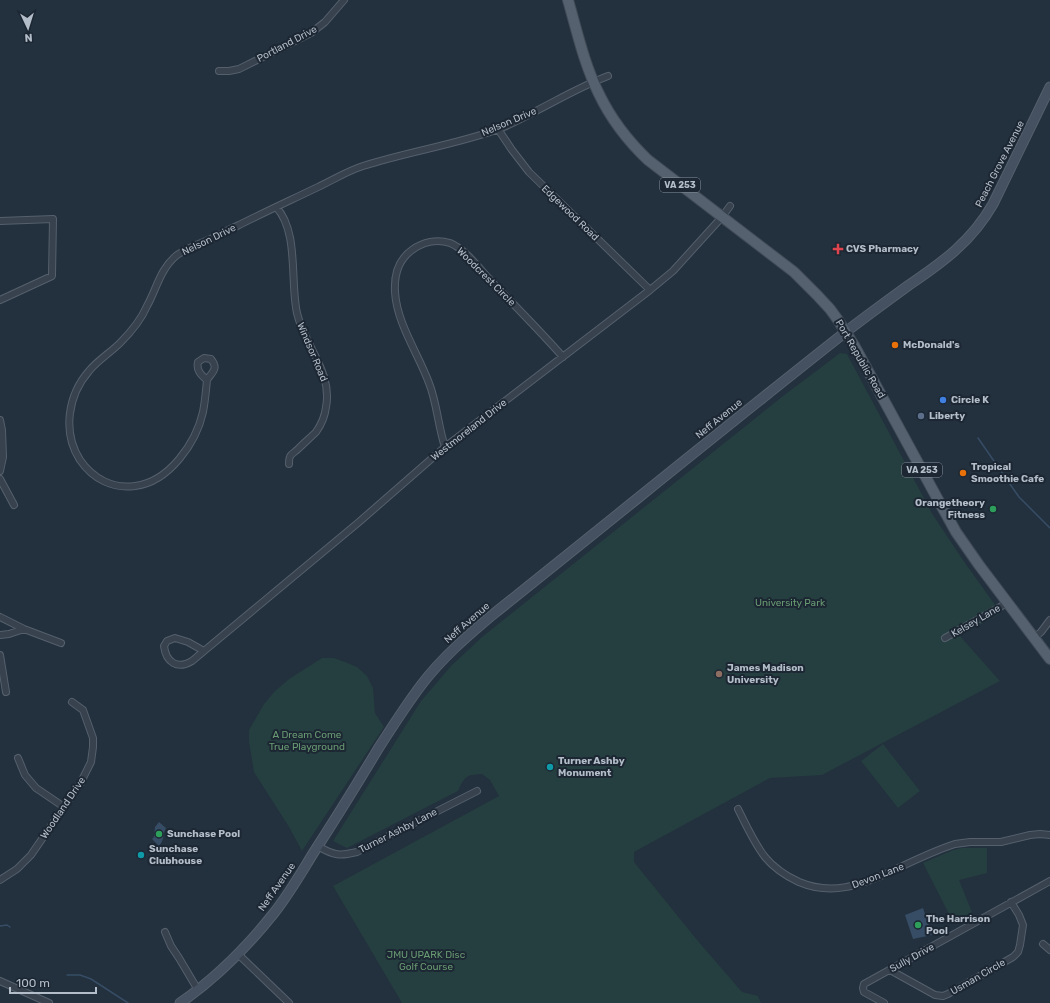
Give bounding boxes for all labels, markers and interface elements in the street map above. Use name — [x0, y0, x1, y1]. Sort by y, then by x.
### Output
north arrow — [8, 8, 48, 48]
street label: Portland Drive — [255, 23, 319, 65]
text: N — [24, 31, 33, 44]
street label: Nelson Drive — [480, 105, 539, 139]
street label: Peach Grove Avenue — [973, 118, 1027, 209]
road number: VA 253 — [660, 178, 700, 192]
street label: Edgewood Road — [539, 183, 601, 243]
street label: Nelson Drive — [180, 222, 238, 258]
place label: CVS Pharmacy — [846, 243, 919, 255]
marker: CVS Pharmacy — [833, 244, 843, 254]
street label: Woodcrest Circle — [454, 245, 518, 309]
street label: Port Republic Road — [833, 318, 887, 400]
street label: Windsor Road — [294, 321, 330, 383]
place label: McDonald's — [903, 339, 960, 351]
marker: McDonald's — [890, 340, 900, 350]
place label: Circle K — [951, 394, 989, 406]
marker: Circle K — [938, 395, 948, 405]
street label: Westmoreland Drive — [429, 396, 510, 463]
street label: Neff Avenue — [693, 396, 745, 441]
place label: Liberty — [929, 410, 965, 422]
marker: Liberty — [916, 411, 926, 421]
place label: Tropical Smoothie Cafe — [971, 461, 1044, 485]
road number: VA 253 — [902, 463, 942, 477]
marker: Tropical Smoothie Cafe — [958, 468, 968, 478]
place label: Orangetheory Fitness — [915, 497, 985, 521]
marker: Orangetheory Fitness — [988, 504, 998, 514]
park label: University Park — [755, 597, 826, 609]
street label: Neff Avenue — [442, 600, 493, 646]
street label: Kelsey Lane — [949, 602, 1003, 640]
place label: James Madison University — [727, 662, 804, 686]
marker: James Madison University — [714, 669, 724, 679]
park label: A Dream Come True Playground — [269, 729, 345, 753]
place label: Turner Ashby Monument — [558, 755, 625, 779]
marker: Turner Ashby Monument — [545, 762, 555, 772]
street label: Woodland Drive — [38, 775, 88, 841]
street label: Turner Ashby Lane — [357, 806, 440, 856]
place label: Sunchase Pool — [167, 828, 240, 840]
marker: Sunchase Pool — [154, 829, 164, 839]
place label: Sunchase Clubhouse — [149, 843, 202, 867]
marker: Sunchase Clubhouse — [136, 850, 146, 860]
street label: Neff Avenue — [256, 860, 298, 914]
street label: Devon Lane — [850, 860, 906, 891]
place label: The Harrison Pool — [926, 913, 990, 937]
marker: The Harrison Pool — [913, 920, 923, 930]
street label: Sully Drive — [888, 941, 937, 975]
park label: JMU UPARK Disc Golf Course — [387, 949, 466, 973]
street label: Usman Circle — [948, 956, 1008, 998]
scale bar — [10, 969, 96, 995]
text: 100 m — [16, 976, 50, 990]

